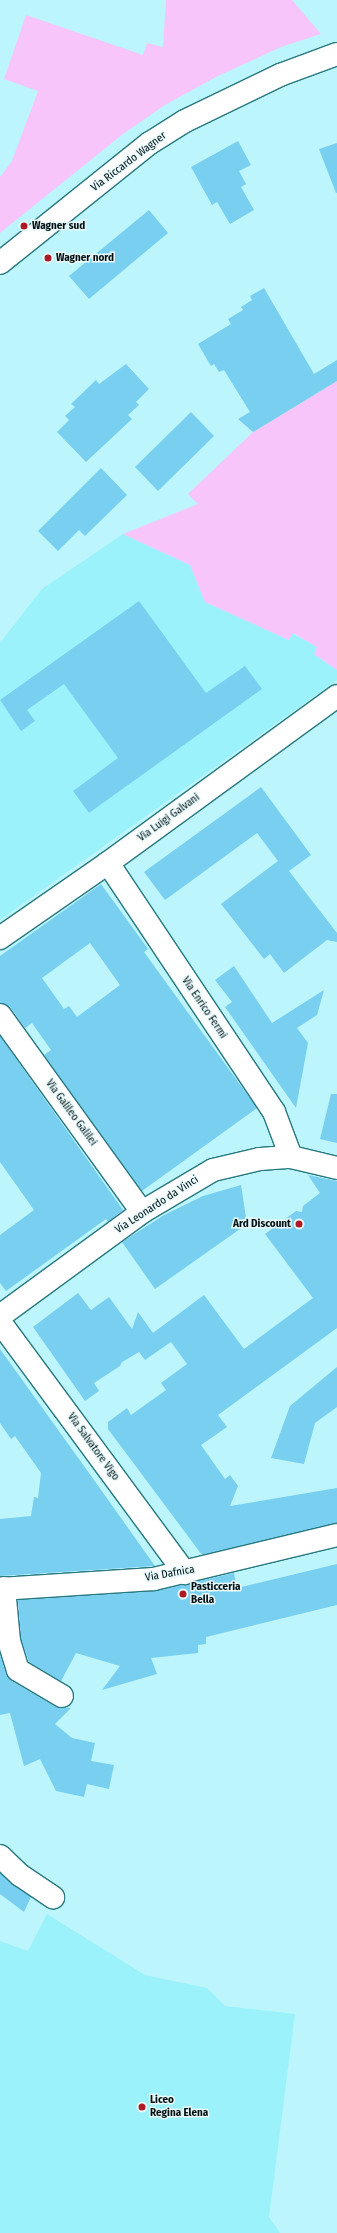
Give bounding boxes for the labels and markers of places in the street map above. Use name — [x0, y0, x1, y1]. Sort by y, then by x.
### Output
place label: Wagner sud — [32, 219, 85, 233]
marker: Wagner sud — [19, 221, 29, 231]
place label: Wagner nord — [56, 251, 114, 265]
marker: Wagner nord — [43, 253, 53, 263]
place label: Ard Discount — [233, 1217, 291, 1231]
marker: Ard Discount — [294, 1219, 304, 1229]
place label: Pasticceria Bella — [191, 1581, 240, 1607]
marker: Pasticceria Bella — [178, 1589, 188, 1599]
place label: Liceo Regina Elena — [150, 2094, 208, 2120]
marker: Liceo Regina Elena — [137, 2102, 147, 2112]

